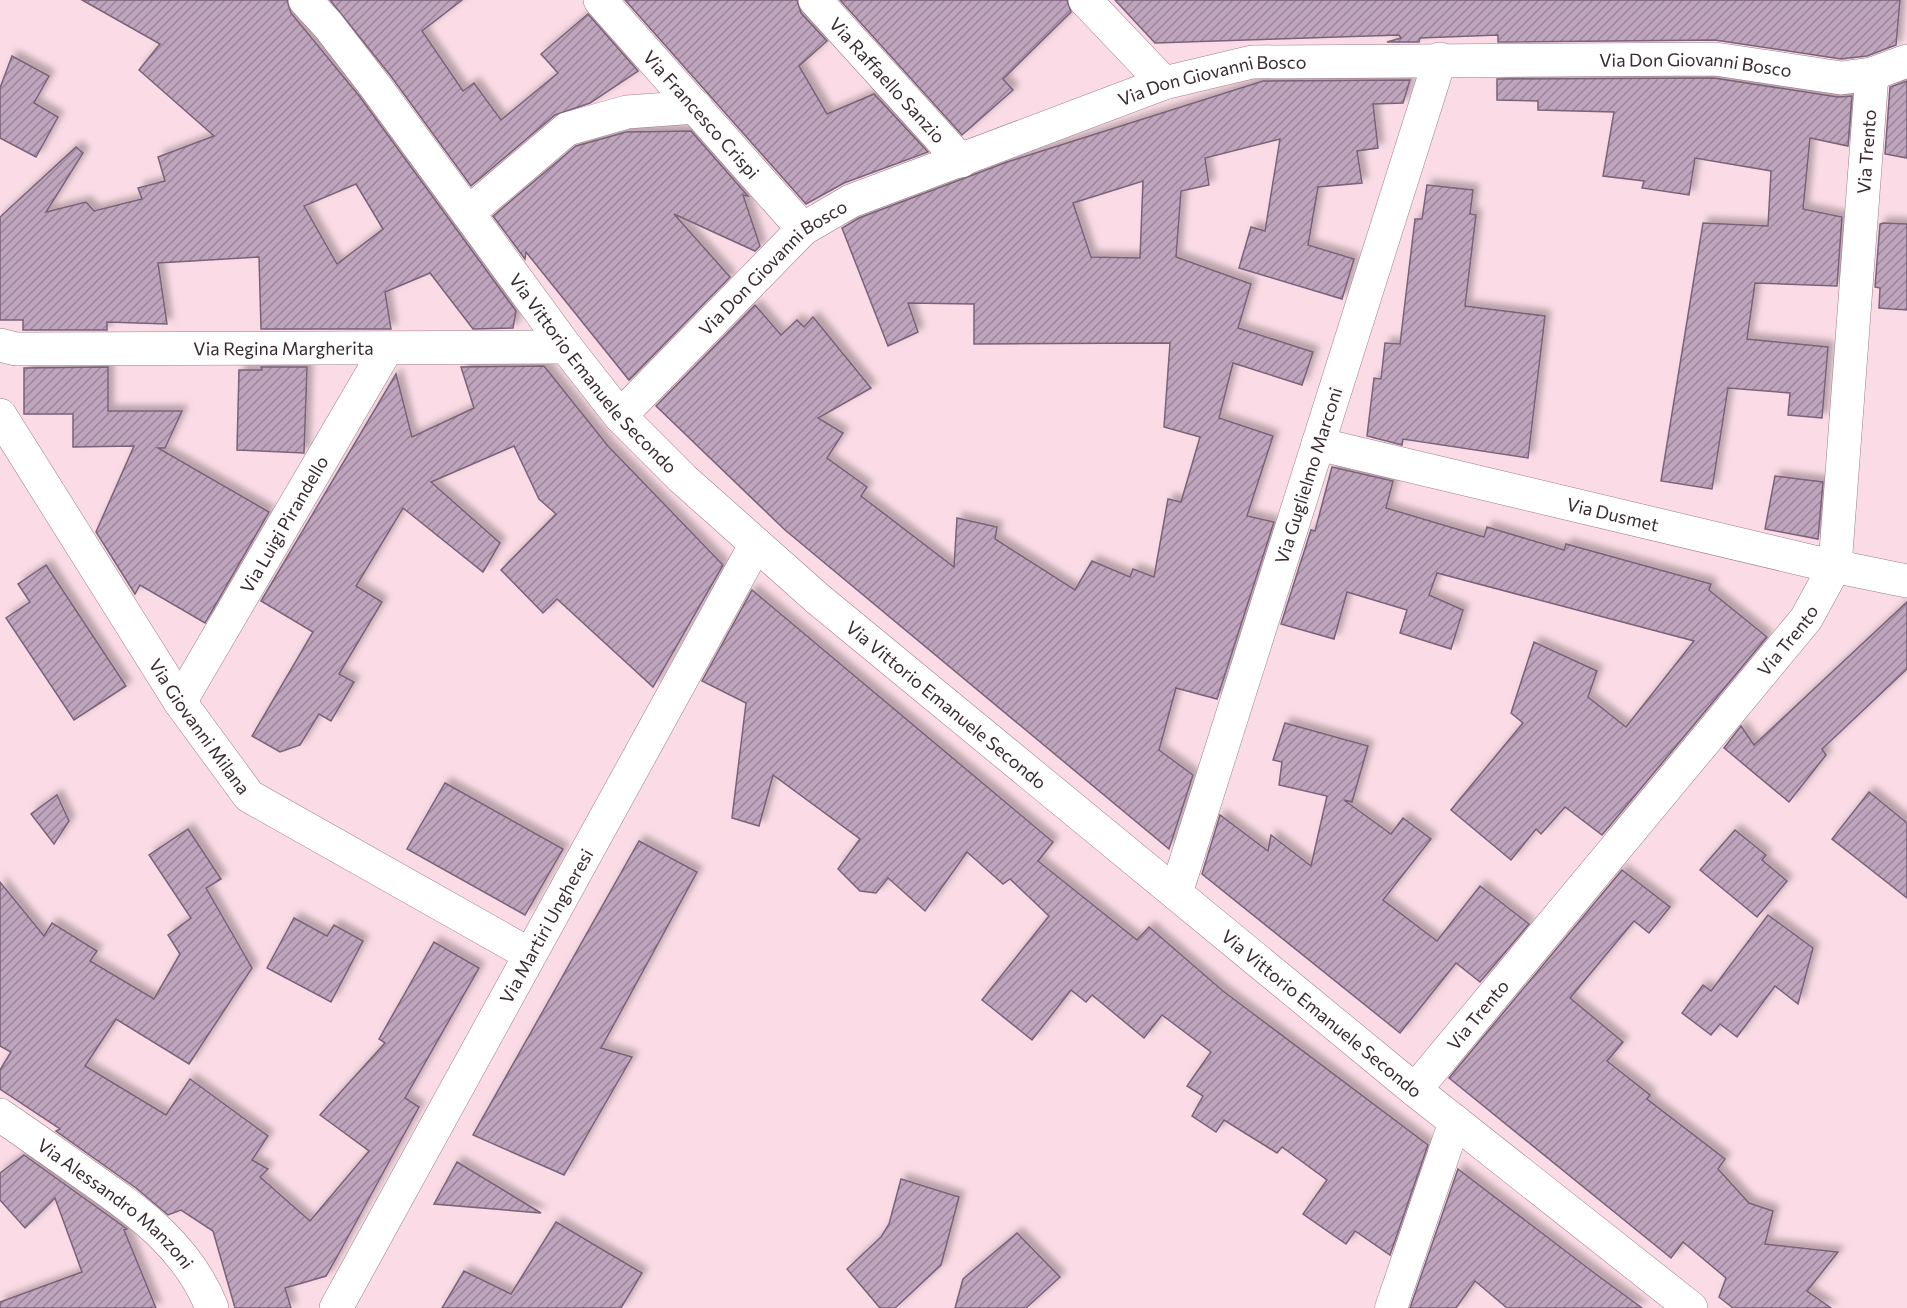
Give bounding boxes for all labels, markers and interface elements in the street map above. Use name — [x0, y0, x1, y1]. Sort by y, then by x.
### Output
street label: Via Raffaello Sanzio — [825, 13, 950, 147]
street label: Via Francesco Crispi — [639, 46, 764, 183]
street label: Via Don Giovanni Bosco — [1599, 48, 1793, 81]
street label: Via Don Giovanni Bosco — [1115, 51, 1307, 110]
street label: Via Trento — [1852, 109, 1880, 195]
street label: Via Don Giovanni Bosco — [694, 195, 851, 340]
street label: Via Vittorio Emanuele Secondo — [505, 269, 682, 478]
street label: Via Regina Margherita — [193, 337, 374, 359]
street label: Via Guglielmo Marconi — [1270, 384, 1346, 567]
street label: Via Luigi Pirandello — [235, 452, 333, 597]
street label: Via Dusmet — [1565, 493, 1661, 536]
street label: Via Trento — [1753, 601, 1822, 680]
street label: Via Vittorio Emanuele Secondo — [842, 616, 1051, 793]
street label: Via Giovanni Milana — [144, 654, 255, 799]
street label: Via Martiri Ungheresi — [495, 845, 597, 1007]
street label: Via Vittorio Emanuele Secondo — [1217, 925, 1426, 1102]
street label: Via Trento — [1442, 975, 1513, 1054]
street label: Via Alessandro Manzoni — [33, 1133, 198, 1273]

